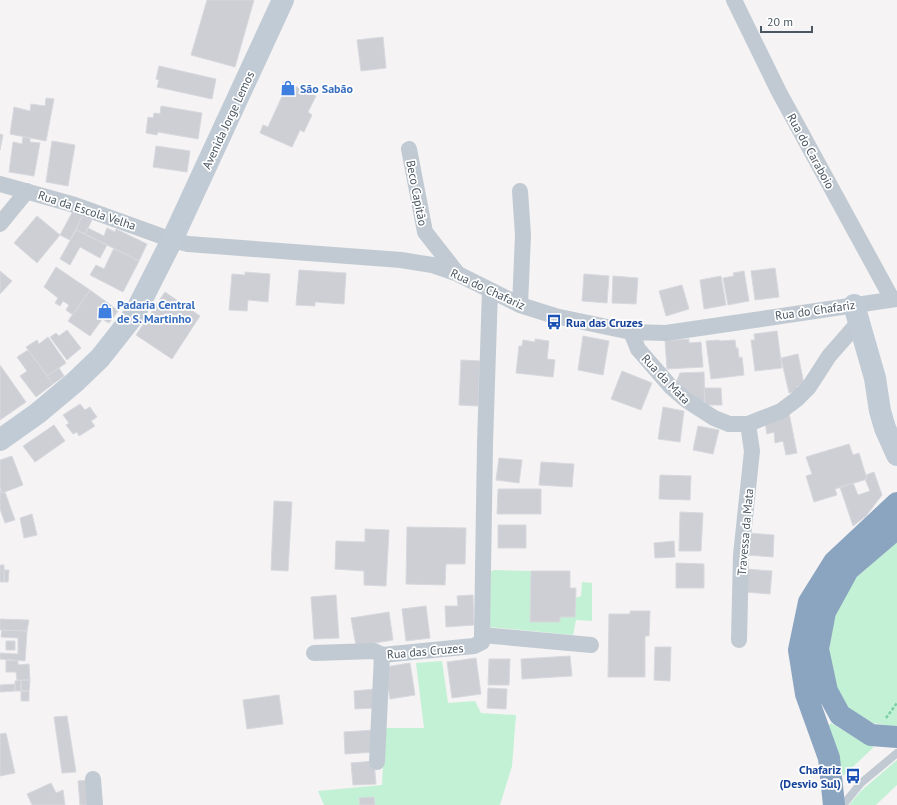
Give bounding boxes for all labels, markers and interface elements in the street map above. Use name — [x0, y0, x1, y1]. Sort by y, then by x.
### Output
scale bar — [761, 8, 812, 34]
text: 20 m — [767, 14, 793, 29]
street label: Avenida Jorge Lemos — [199, 69, 257, 171]
shop icon: São Sabão — [279, 79, 297, 97]
place label: São Sabão — [300, 81, 353, 96]
street label: Rua do Caraboio — [784, 111, 838, 191]
street label: Beco Capitão — [403, 159, 431, 227]
street label: Rua da Escola Velha — [36, 187, 138, 233]
street label: Rua do Chafariz — [448, 265, 528, 313]
place label: Padaria Central de S. Martinho — [117, 297, 195, 326]
street label: Rua do Chafariz — [774, 297, 856, 323]
shop icon: Padaria Central de S. Martinho — [96, 302, 114, 320]
bus stop icon: Rua das Cruzes — [545, 313, 563, 331]
place label: Rua das Cruzes — [566, 315, 643, 330]
street label: Rua da Mata — [638, 351, 694, 407]
street label: Travessa da Mata — [734, 488, 756, 576]
street label: Rua das Cruzes — [386, 640, 464, 662]
place label: Chafariz (Desvio Sul) — [779, 762, 841, 791]
bus stop icon: Chafariz (Desvio Sul) — [844, 767, 862, 785]

